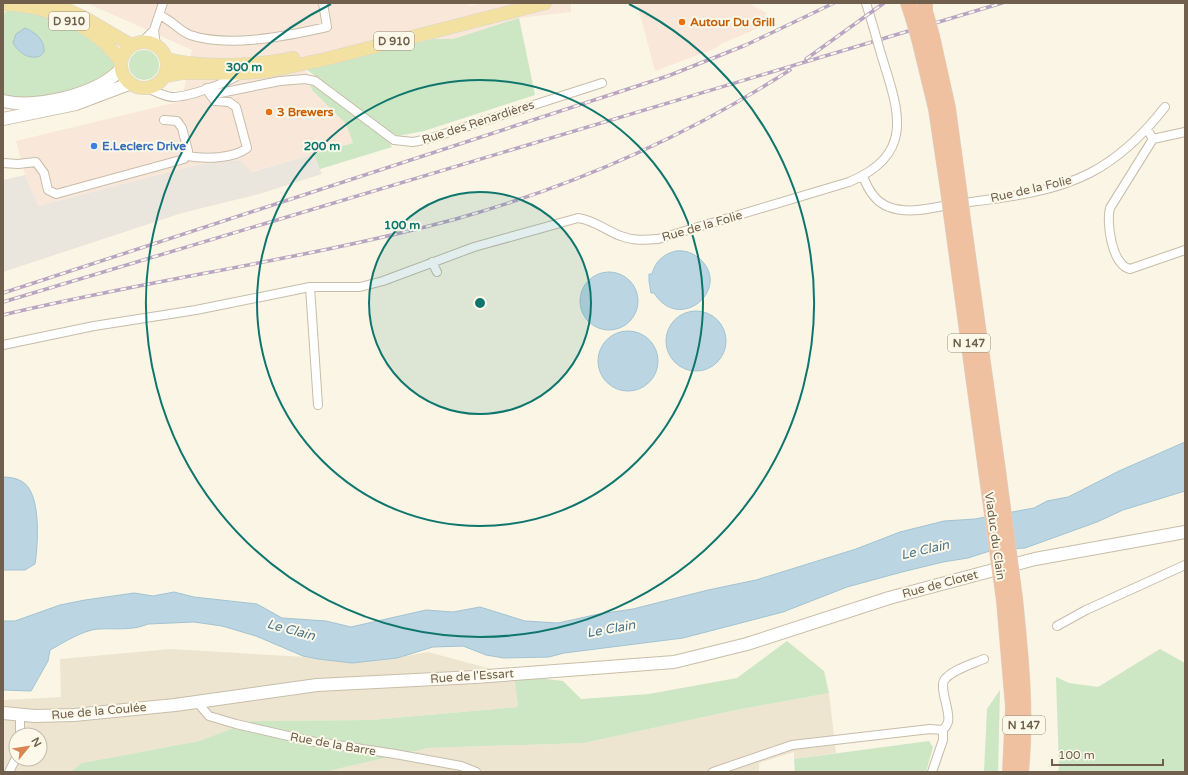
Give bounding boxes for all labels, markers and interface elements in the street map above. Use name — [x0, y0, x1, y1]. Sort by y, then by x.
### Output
road number: D 910 — [49, 12, 89, 30]
place label: Autour Du Grill — [690, 15, 775, 29]
marker: Autour Du Grill — [677, 17, 687, 27]
road number: D 910 — [374, 32, 414, 50]
text: 300 m — [226, 60, 262, 74]
street label: Rue des Renardières — [420, 97, 536, 147]
place label: 3 Brewers — [277, 105, 334, 119]
marker: 3 Brewers — [264, 107, 274, 117]
place label: E.Leclerc Drive — [102, 139, 186, 153]
text: 200 m — [304, 139, 340, 153]
marker: E.Leclerc Drive — [89, 141, 99, 151]
street label: Rue de la Folie — [989, 173, 1073, 205]
street label: Rue de la Folie — [660, 208, 744, 244]
text: 100 m — [384, 218, 420, 232]
centre of rings — [473, 296, 487, 310]
road number: N 147 — [948, 334, 990, 352]
street label: Viaduc du Clain — [982, 491, 1008, 581]
water label: Le Clain — [899, 536, 952, 563]
street label: Rue de Clotet — [901, 567, 980, 601]
water label: Le Clain — [265, 616, 318, 644]
water label: Le Clain — [585, 617, 638, 641]
street label: Rue de l'Essart — [430, 666, 515, 686]
street label: Rue de la Coulée — [51, 700, 147, 722]
road number: N 147 — [1003, 716, 1045, 734]
north arrow — [8, 727, 48, 767]
street label: Rue de la Barre — [289, 730, 377, 758]
text: N — [28, 735, 44, 749]
scale bar — [1052, 741, 1163, 767]
text: 100 m — [1058, 748, 1095, 762]

